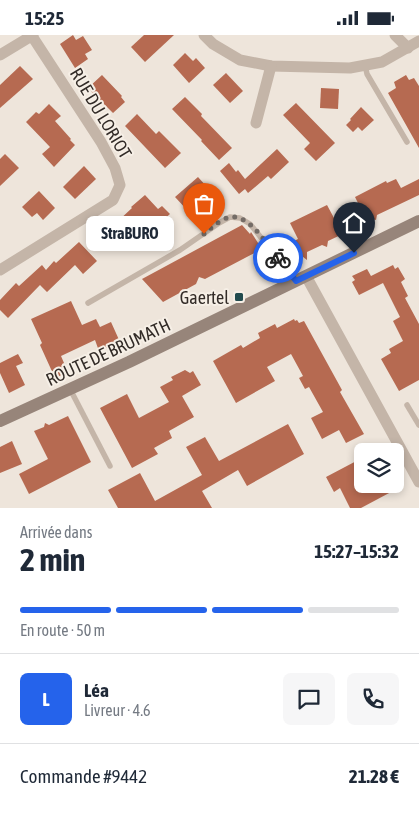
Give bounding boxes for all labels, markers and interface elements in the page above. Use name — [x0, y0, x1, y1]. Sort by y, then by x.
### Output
text: 15:25 — [25, 7, 64, 29]
street label: RUE DU LORIOT — [66, 64, 136, 162]
pin — [183, 183, 225, 234]
icon: bag — [190, 190, 218, 218]
pin — [333, 202, 375, 253]
icon: home — [340, 209, 368, 237]
callout: StraBURO — [86, 217, 174, 251]
text: StraBURO — [101, 224, 159, 242]
courier — [253, 233, 303, 283]
icon: bike — [264, 244, 292, 272]
place label: Gaertel — [180, 287, 229, 308]
marker: Gaertel — [233, 291, 245, 303]
street label: ROUTE DE BRUMATH — [42, 314, 174, 390]
map controls — [354, 443, 404, 493]
button: layers — [354, 443, 404, 493]
text: Arrivée dans — [20, 523, 92, 541]
text: 15:27–15:32 — [314, 540, 399, 562]
text: 2 min — [20, 541, 85, 578]
text: En route · 50 m — [20, 621, 105, 639]
button: chat — [283, 673, 335, 725]
button: phone — [347, 673, 399, 725]
text: Léa — [84, 679, 109, 701]
text: L — [42, 688, 50, 710]
text: Livreur · 4.6 — [84, 701, 151, 719]
text: Commande #9442 — [20, 765, 147, 787]
text: 21.28 € — [349, 765, 399, 787]

